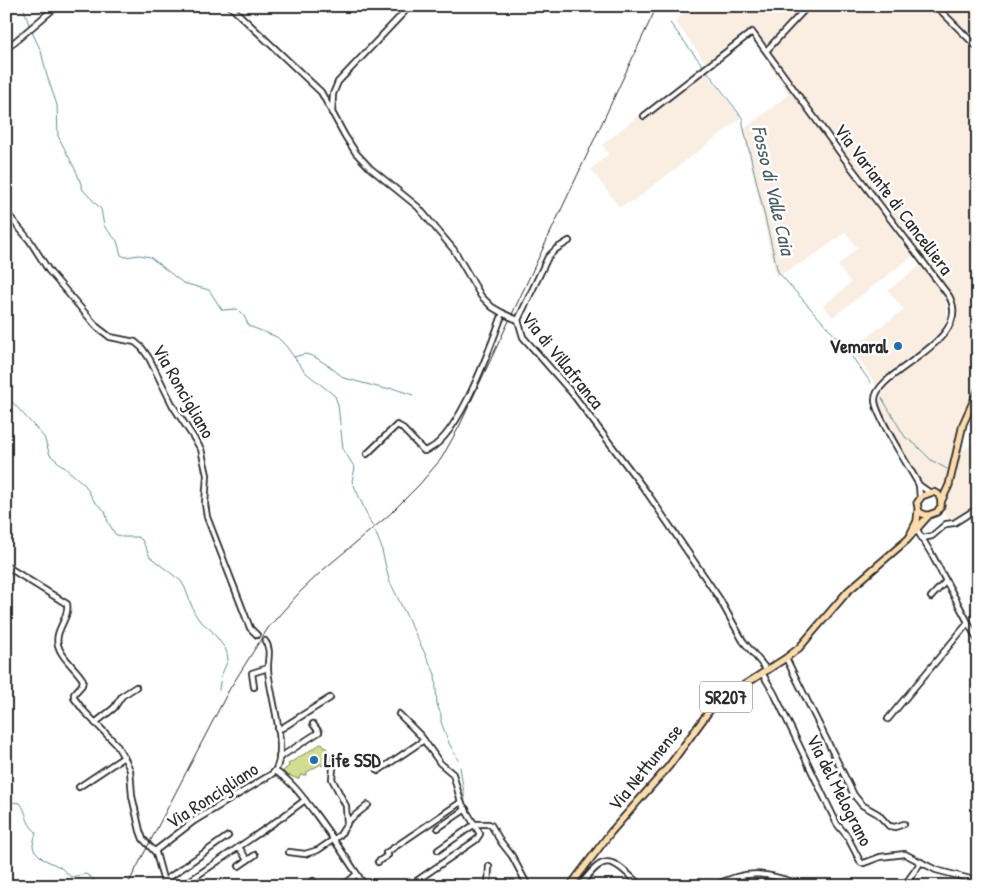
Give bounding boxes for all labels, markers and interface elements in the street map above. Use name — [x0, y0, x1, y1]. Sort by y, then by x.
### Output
street label: Via Variante di Cancelliera — [829, 118, 960, 280]
water label: Fosso di Valle Caia — [746, 123, 802, 259]
street label: Via di Villafranca — [516, 306, 611, 415]
place label: Vemaral — [830, 333, 889, 359]
street label: Via Roncigliano — [147, 339, 222, 443]
marker: Vemaral — [892, 340, 904, 352]
road number: SR207 — [700, 682, 752, 712]
street label: Via Nettunense — [602, 718, 688, 816]
street label: Via del Melograno — [801, 730, 879, 851]
place label: Life SSD — [324, 747, 382, 773]
marker: Life SSD — [308, 754, 320, 766]
street label: Via Roncigliano — [161, 755, 263, 834]

